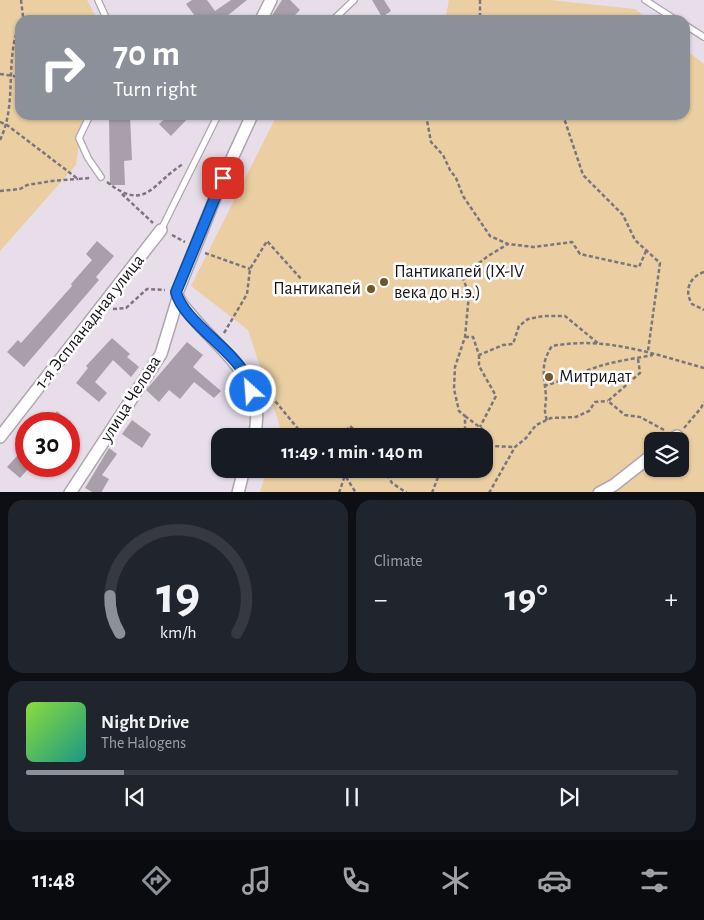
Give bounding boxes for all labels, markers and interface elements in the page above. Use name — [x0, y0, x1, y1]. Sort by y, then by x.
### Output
icon: right — [30, 35, 95, 100]
text: 70 m — [113, 37, 180, 72]
text: Turn right — [113, 78, 197, 100]
pin — [202, 157, 244, 199]
icon: arrive — [209, 164, 237, 192]
street label: 1-я Эспланадная улица — [32, 251, 148, 393]
place label: Пантикапей (IX-IV века до н.э.) — [394, 263, 525, 302]
marker: Пантикапей (IX-IV века до н.э.) — [378, 276, 390, 288]
place label: Пантикапей — [273, 280, 361, 298]
marker: Пантикапей — [365, 283, 377, 295]
street label: улица Челова — [97, 353, 165, 446]
position arrow — [224, 364, 276, 416]
place label: Митридат — [559, 368, 632, 386]
marker: Митридат — [543, 371, 555, 383]
speed limit sign: 30 — [15, 412, 80, 477]
map controls — [644, 432, 689, 477]
button: layers — [644, 432, 689, 477]
text: 11:49 · 1 min · 140 m — [281, 443, 423, 462]
text: Climate — [374, 553, 423, 569]
text: 19 — [156, 570, 200, 622]
text: 19° — [504, 580, 548, 618]
text: − — [374, 586, 387, 614]
text: + — [665, 586, 678, 614]
text: km/h — [160, 624, 196, 642]
text: Night Drive — [101, 713, 189, 732]
text: The Halogens — [101, 735, 186, 751]
icon: previous — [121, 783, 149, 811]
icon: pause — [338, 783, 366, 811]
icon: next — [555, 783, 583, 811]
icon: directions — [139, 863, 174, 898]
icon: music — [239, 863, 274, 898]
icon: phone — [338, 863, 373, 898]
icon: climate — [438, 863, 473, 898]
icon: car — [537, 863, 572, 898]
icon: filters — [637, 863, 672, 898]
text: 11:48 — [32, 869, 75, 891]

